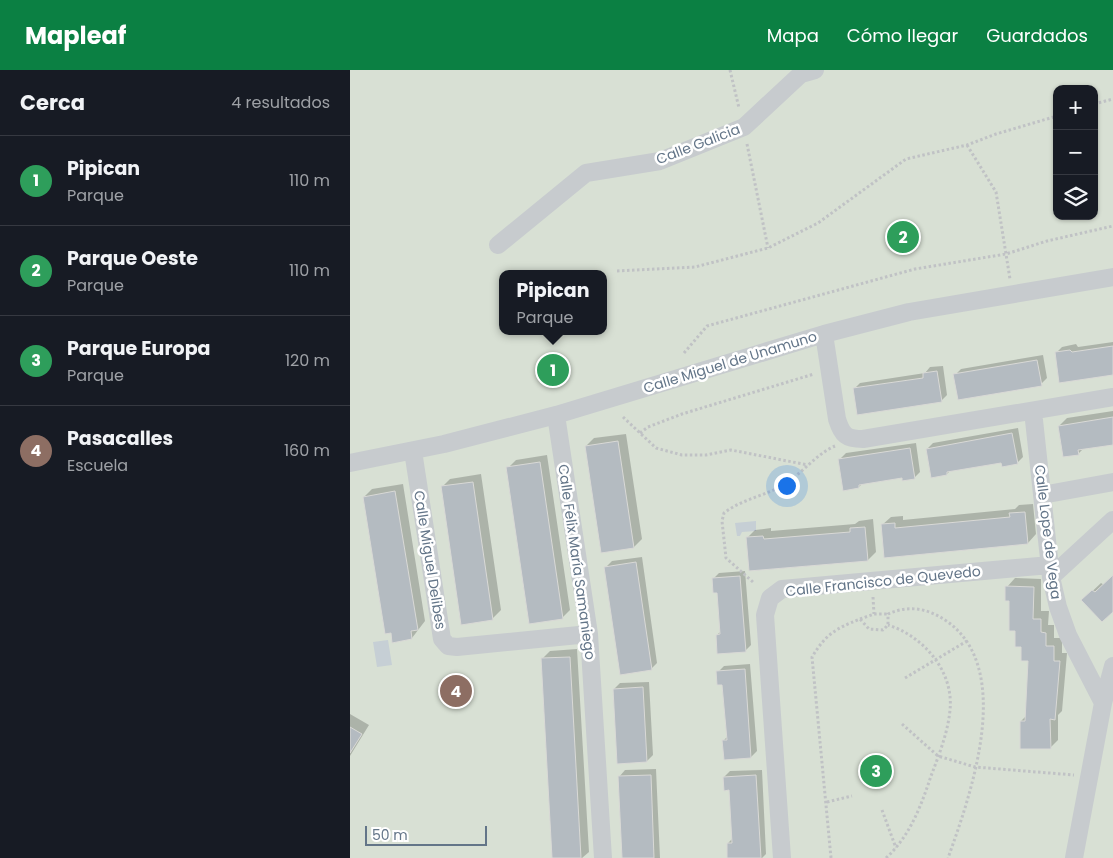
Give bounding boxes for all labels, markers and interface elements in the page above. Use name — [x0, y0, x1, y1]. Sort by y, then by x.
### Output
text: Mapleaf — [25, 19, 126, 52]
text: Mapa — [767, 23, 819, 48]
text: Cómo llegar — [847, 23, 958, 48]
text: Guardados — [986, 23, 1088, 48]
map controls — [1053, 85, 1098, 220]
button: + — [1053, 85, 1098, 130]
text: Cerca — [20, 88, 85, 117]
text: 4 resultados — [231, 91, 330, 114]
street label: Calle Galicia — [653, 119, 743, 169]
button: − — [1053, 130, 1098, 175]
text: Pipican — [67, 155, 140, 182]
text: 1 — [33, 169, 39, 192]
text: 110 m — [289, 169, 330, 192]
button: layers — [1053, 175, 1098, 220]
text: Parque — [67, 184, 124, 207]
pin: 2 — [887, 218, 919, 256]
text: Parque Oeste — [67, 245, 198, 272]
text: 2 — [31, 259, 41, 282]
text: 110 m — [289, 259, 330, 282]
popup — [499, 270, 607, 335]
text: Parque — [67, 274, 124, 297]
text: Pipican — [516, 277, 590, 304]
text: Parque — [516, 306, 573, 329]
street label: Calle Miguel de Unamuno — [641, 326, 819, 398]
text: Parque Europa — [67, 335, 210, 362]
text: 3 — [31, 349, 41, 372]
text: 120 m — [285, 349, 330, 372]
pin: 1 — [537, 351, 569, 389]
text: Parque — [67, 364, 124, 387]
text: Pasacalles — [67, 425, 173, 452]
text: 4 — [31, 439, 41, 462]
text: 160 m — [284, 439, 330, 462]
text: Escuela — [67, 454, 128, 477]
street label: Calle Félix María Samaniego — [553, 463, 601, 661]
street label: Calle Lope de Vega — [1030, 464, 1066, 600]
your location — [774, 473, 800, 499]
street label: Calle Miguel Delibes — [409, 489, 451, 631]
street label: Calle Francisco de Quevedo — [784, 561, 982, 601]
pin: 4 — [440, 672, 472, 710]
pin: 3 — [860, 752, 892, 790]
scale bar — [365, 823, 488, 846]
text: 50 m — [372, 825, 408, 845]

